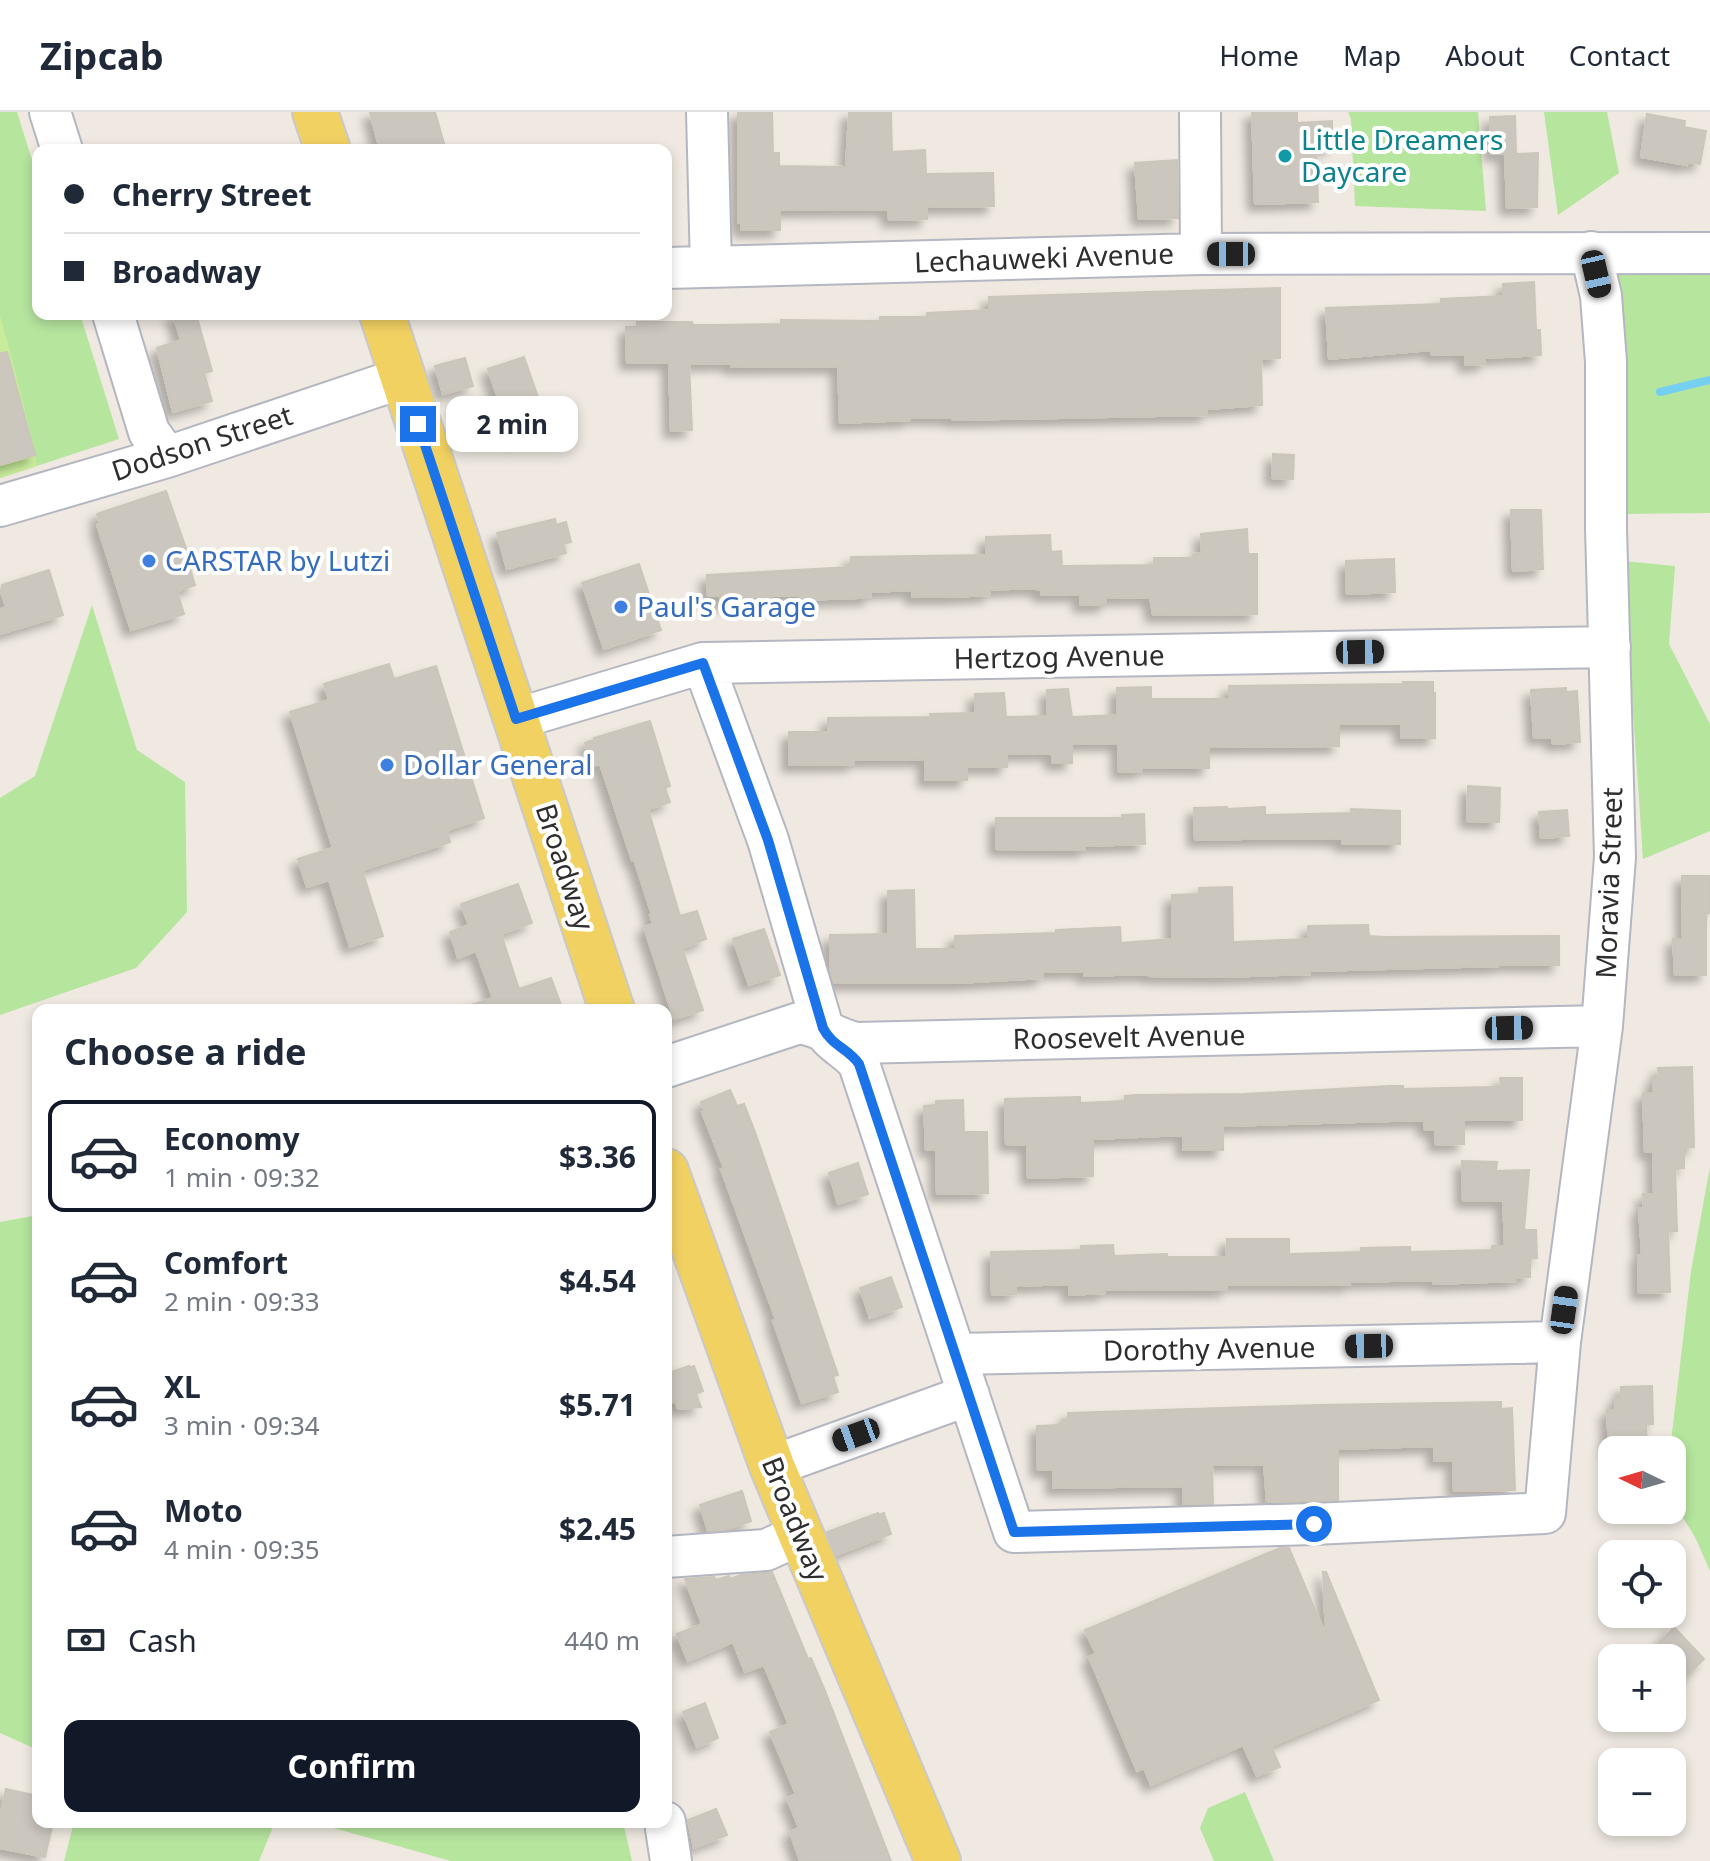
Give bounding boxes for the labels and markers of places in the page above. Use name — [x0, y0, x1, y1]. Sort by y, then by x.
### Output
place label: Little Dreamers Daycare — [1301, 120, 1503, 190]
marker: Little Dreamers Daycare — [1276, 147, 1294, 165]
place label: CARSTAR by Lutzi — [165, 541, 390, 579]
marker: CARSTAR by Lutzi — [140, 552, 158, 570]
place label: Paul's Garage — [637, 587, 816, 625]
marker: Paul's Garage — [612, 598, 630, 616]
place label: Dollar General — [403, 745, 593, 783]
marker: Dollar General — [378, 756, 396, 774]

